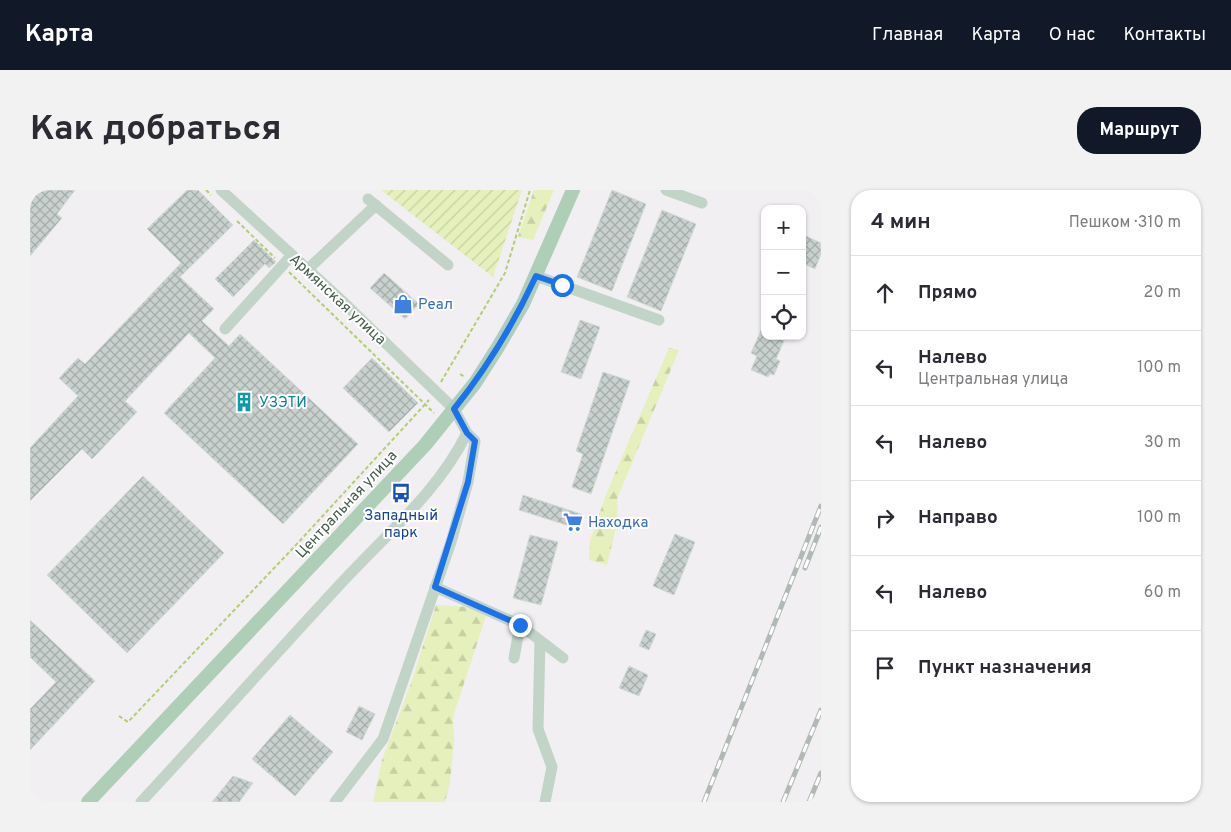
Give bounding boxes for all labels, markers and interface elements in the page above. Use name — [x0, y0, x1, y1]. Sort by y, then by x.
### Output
text: Карта — [25, 20, 94, 50]
text: Главная — [872, 24, 943, 47]
text: Карта — [971, 24, 1021, 47]
text: О нас — [1049, 24, 1095, 47]
text: Контакты — [1123, 24, 1206, 47]
button: Маршрут — [1077, 107, 1201, 154]
text: Как добраться — [30, 108, 282, 152]
map controls — [761, 205, 806, 340]
button: + — [761, 205, 806, 250]
text: 4 мин — [871, 209, 931, 236]
text: Пешком · 310 m — [1069, 213, 1181, 233]
street label: Армянская улица — [285, 250, 389, 350]
button: − — [761, 250, 806, 295]
route start — [551, 274, 574, 297]
icon: ahead — [871, 279, 899, 307]
text: Прямо — [918, 281, 977, 305]
text: 20 m — [1144, 283, 1181, 303]
shop icon: Реал — [392, 293, 414, 315]
button: locate — [761, 295, 806, 340]
place label: Реал — [418, 296, 453, 315]
text: Налево — [918, 346, 987, 370]
icon: left — [871, 354, 899, 382]
text: 100 m — [1137, 358, 1181, 378]
text: Центральная улица — [918, 370, 1068, 390]
building icon: УЗЭТИ — [233, 391, 255, 413]
place label: УЗЭТИ — [259, 394, 307, 413]
icon: left — [871, 429, 899, 457]
text: Налево — [918, 431, 987, 455]
text: 30 m — [1144, 433, 1181, 453]
street label: Центральная улица — [292, 447, 402, 563]
bus stop icon: Западный парк — [390, 482, 412, 504]
icon: right — [871, 504, 899, 532]
text: Направо — [918, 506, 998, 530]
place label: Западный парк — [364, 507, 438, 543]
text: 100 m — [1137, 508, 1181, 528]
supermarket icon: Находка — [562, 511, 584, 533]
place label: Находка — [588, 514, 648, 533]
icon: left — [871, 579, 899, 607]
text: Налево — [918, 581, 987, 605]
text: 60 m — [1144, 583, 1181, 603]
route end — [509, 614, 532, 637]
icon: arrive — [871, 654, 899, 682]
text: Пункт назначения — [918, 656, 1092, 680]

